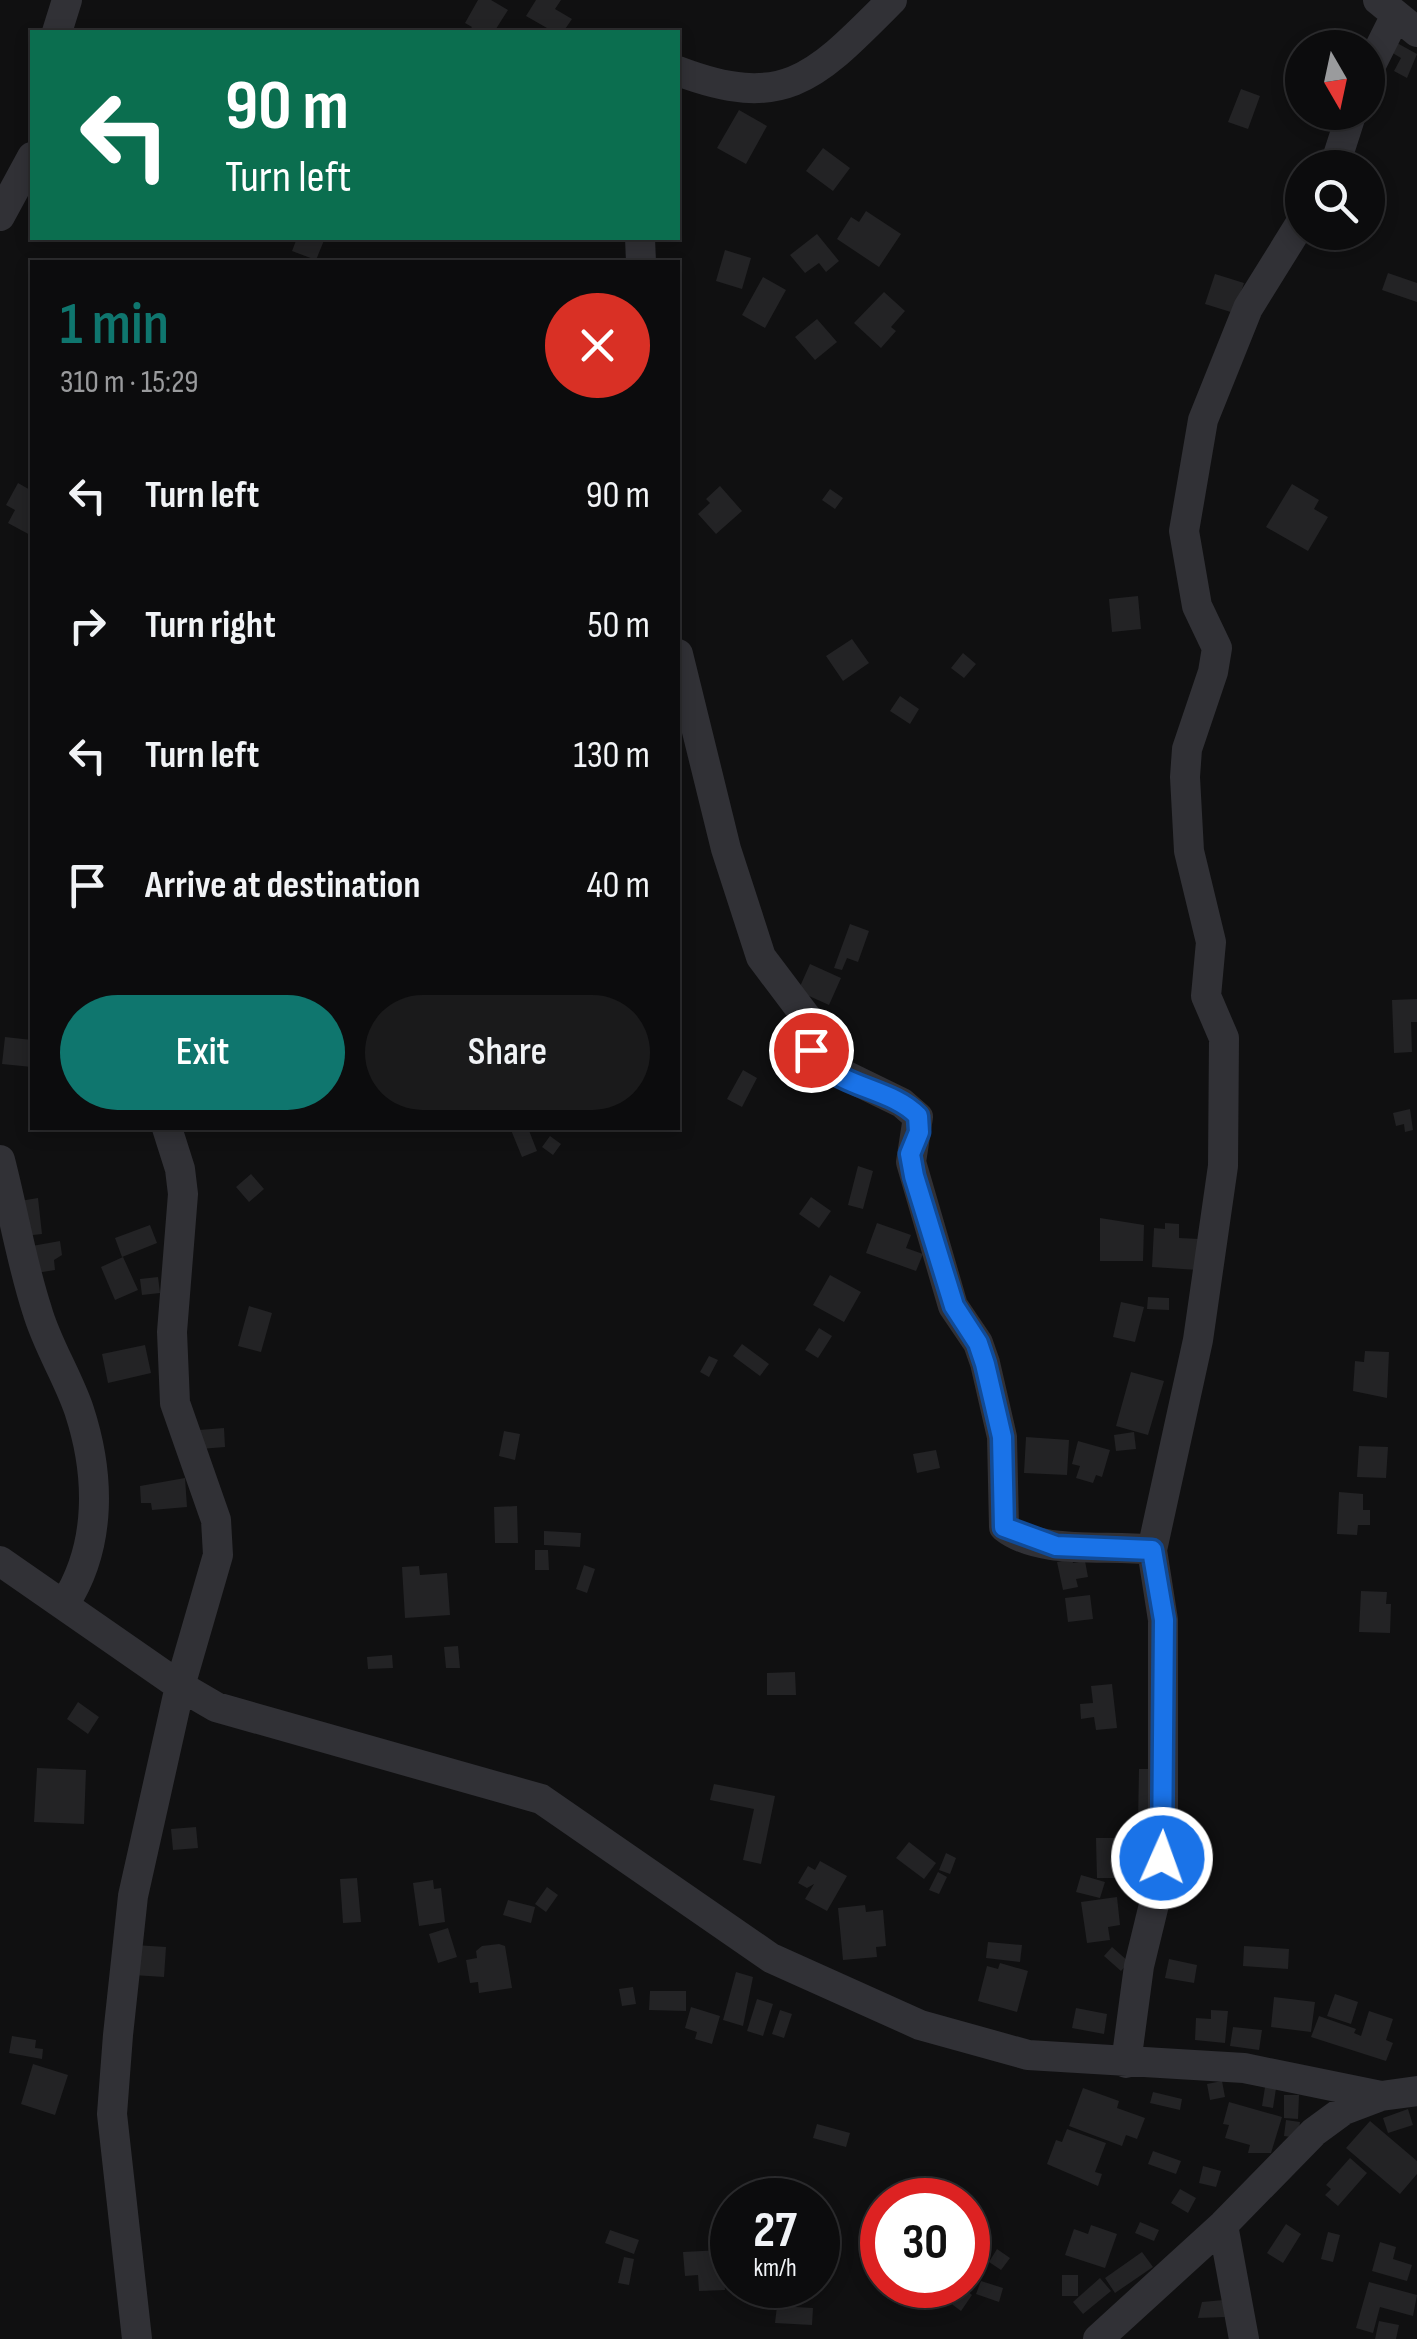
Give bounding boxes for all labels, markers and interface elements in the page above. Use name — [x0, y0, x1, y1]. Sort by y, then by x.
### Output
north arrow — [1285, 30, 1385, 130]
map controls — [1285, 30, 1385, 250]
text: 90 m — [225, 65, 349, 149]
icon: left — [60, 70, 190, 200]
text: Turn left — [225, 150, 351, 205]
button: search — [1285, 150, 1385, 250]
text: 1 min — [60, 289, 169, 361]
button: close — [545, 293, 650, 398]
text: 310 m · 15:29 — [60, 363, 199, 402]
icon: left — [60, 468, 115, 523]
text: Turn left — [145, 473, 259, 518]
text: 90 m — [586, 473, 650, 518]
icon: right — [60, 598, 115, 653]
text: Turn right — [145, 603, 276, 648]
text: 50 m — [587, 603, 650, 648]
icon: left — [60, 728, 115, 783]
text: Turn left — [145, 733, 259, 778]
text: 130 m — [573, 733, 650, 778]
icon: arrive — [60, 858, 115, 913]
text: Arrive at destination — [145, 863, 420, 908]
text: 40 m — [587, 863, 650, 908]
button: Exit — [60, 995, 345, 1110]
button: Share — [365, 995, 650, 1110]
pin — [769, 1008, 854, 1093]
icon: arrive — [784, 1023, 839, 1078]
position arrow — [1110, 1806, 1214, 1910]
speed limit sign: 30 — [860, 2178, 990, 2308]
text: 27 — [753, 2201, 797, 2261]
text: km/h — [753, 2253, 797, 2284]

